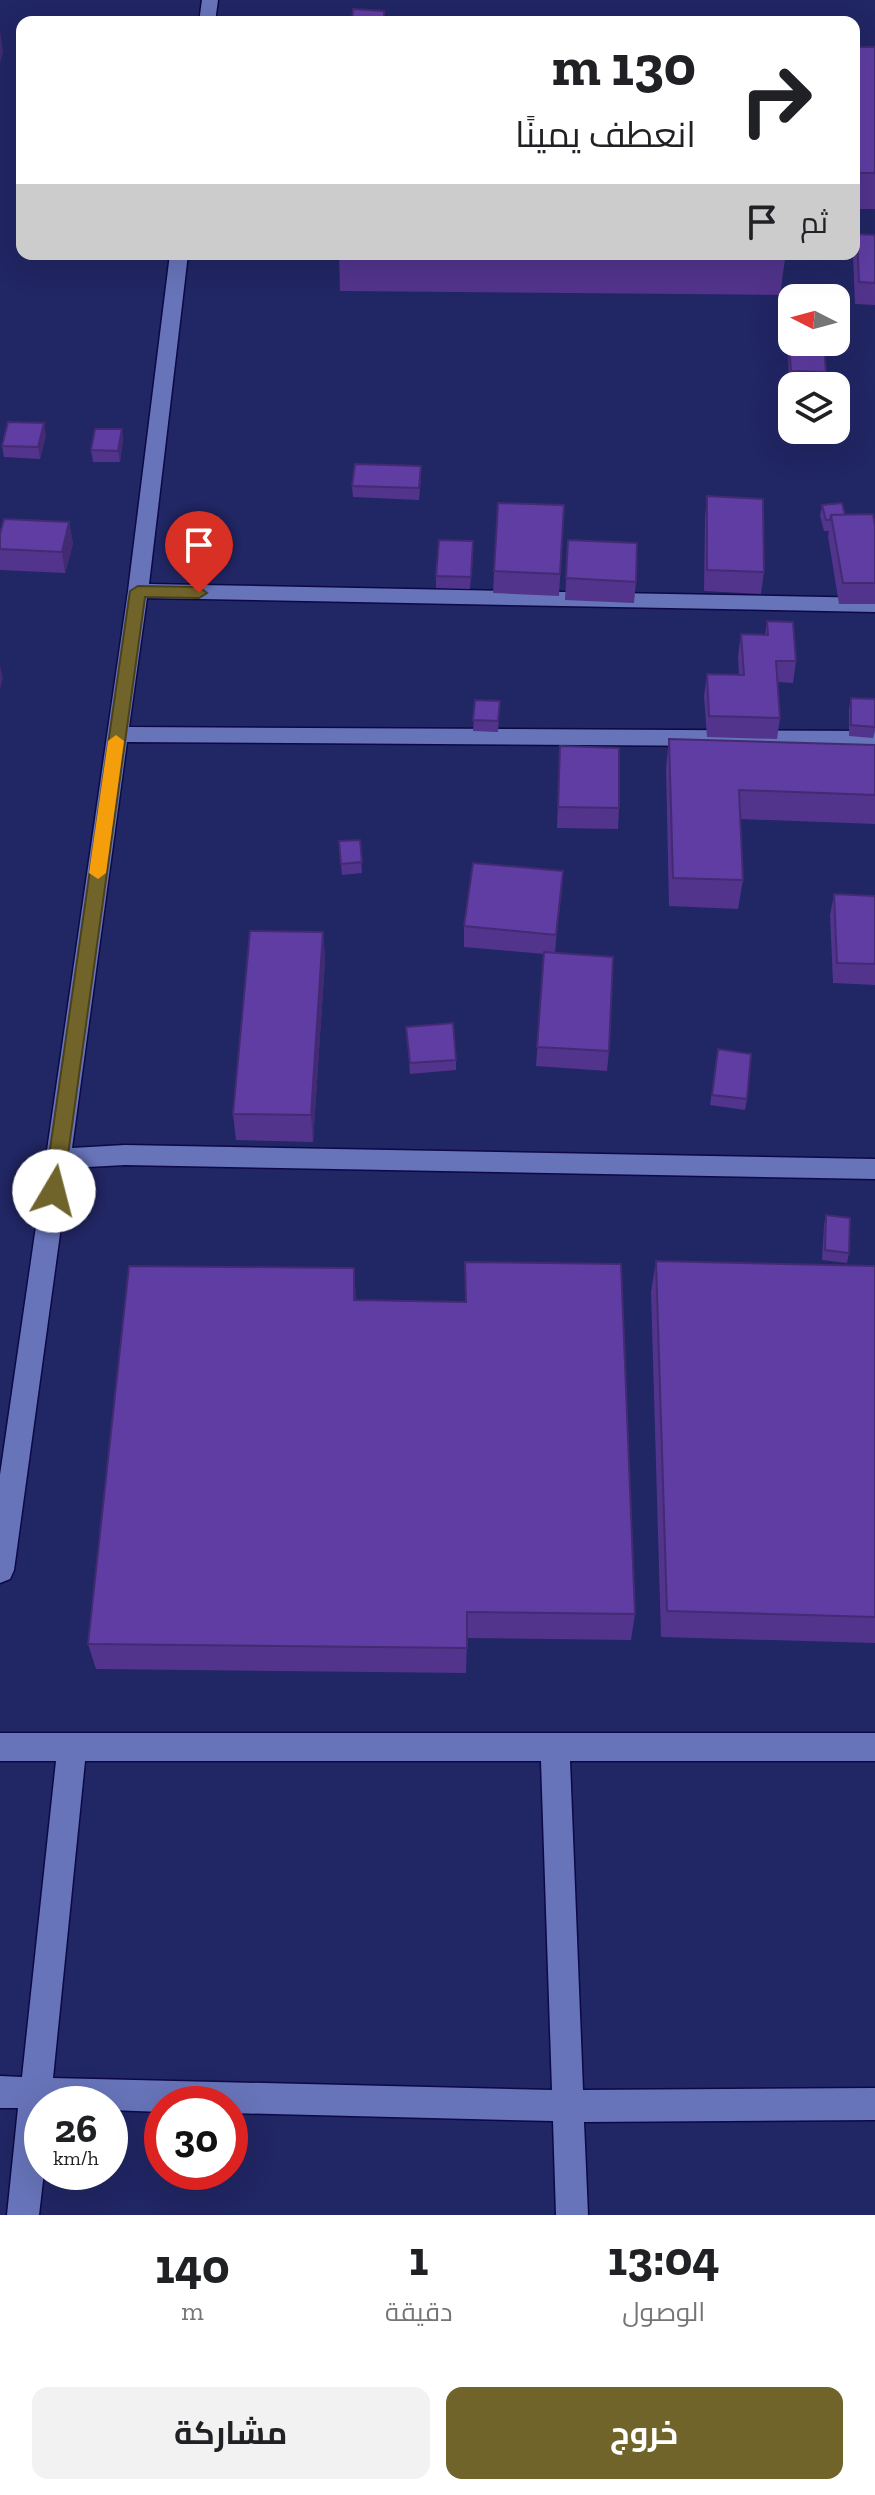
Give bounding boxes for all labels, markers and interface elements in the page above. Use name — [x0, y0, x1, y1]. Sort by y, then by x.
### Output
text: 130 m — [552, 32, 696, 99]
icon: right — [724, 48, 828, 152]
text: انعطف يمينًا — [515, 113, 696, 156]
icon: arrive — [740, 200, 784, 244]
text: ثم — [800, 205, 828, 241]
north arrow — [778, 284, 850, 356]
map controls — [778, 284, 850, 444]
button: layers — [778, 372, 850, 444]
pin — [165, 511, 233, 593]
icon: arrive — [177, 523, 221, 567]
position arrow — [12, 1149, 96, 1233]
speed limit sign: 30 — [144, 2086, 248, 2190]
text: 26 — [55, 2104, 97, 2152]
text: km/h — [53, 2146, 99, 2170]
text: 1 — [409, 2230, 428, 2287]
text: 13:04 — [608, 2230, 720, 2287]
text: 140 — [155, 2238, 230, 2295]
text: m — [181, 2295, 204, 2327]
text: دقيقة — [385, 2296, 453, 2328]
text: الوصول — [622, 2296, 705, 2328]
button: مشاركة — [32, 2387, 430, 2479]
button: خروج — [446, 2387, 843, 2479]

